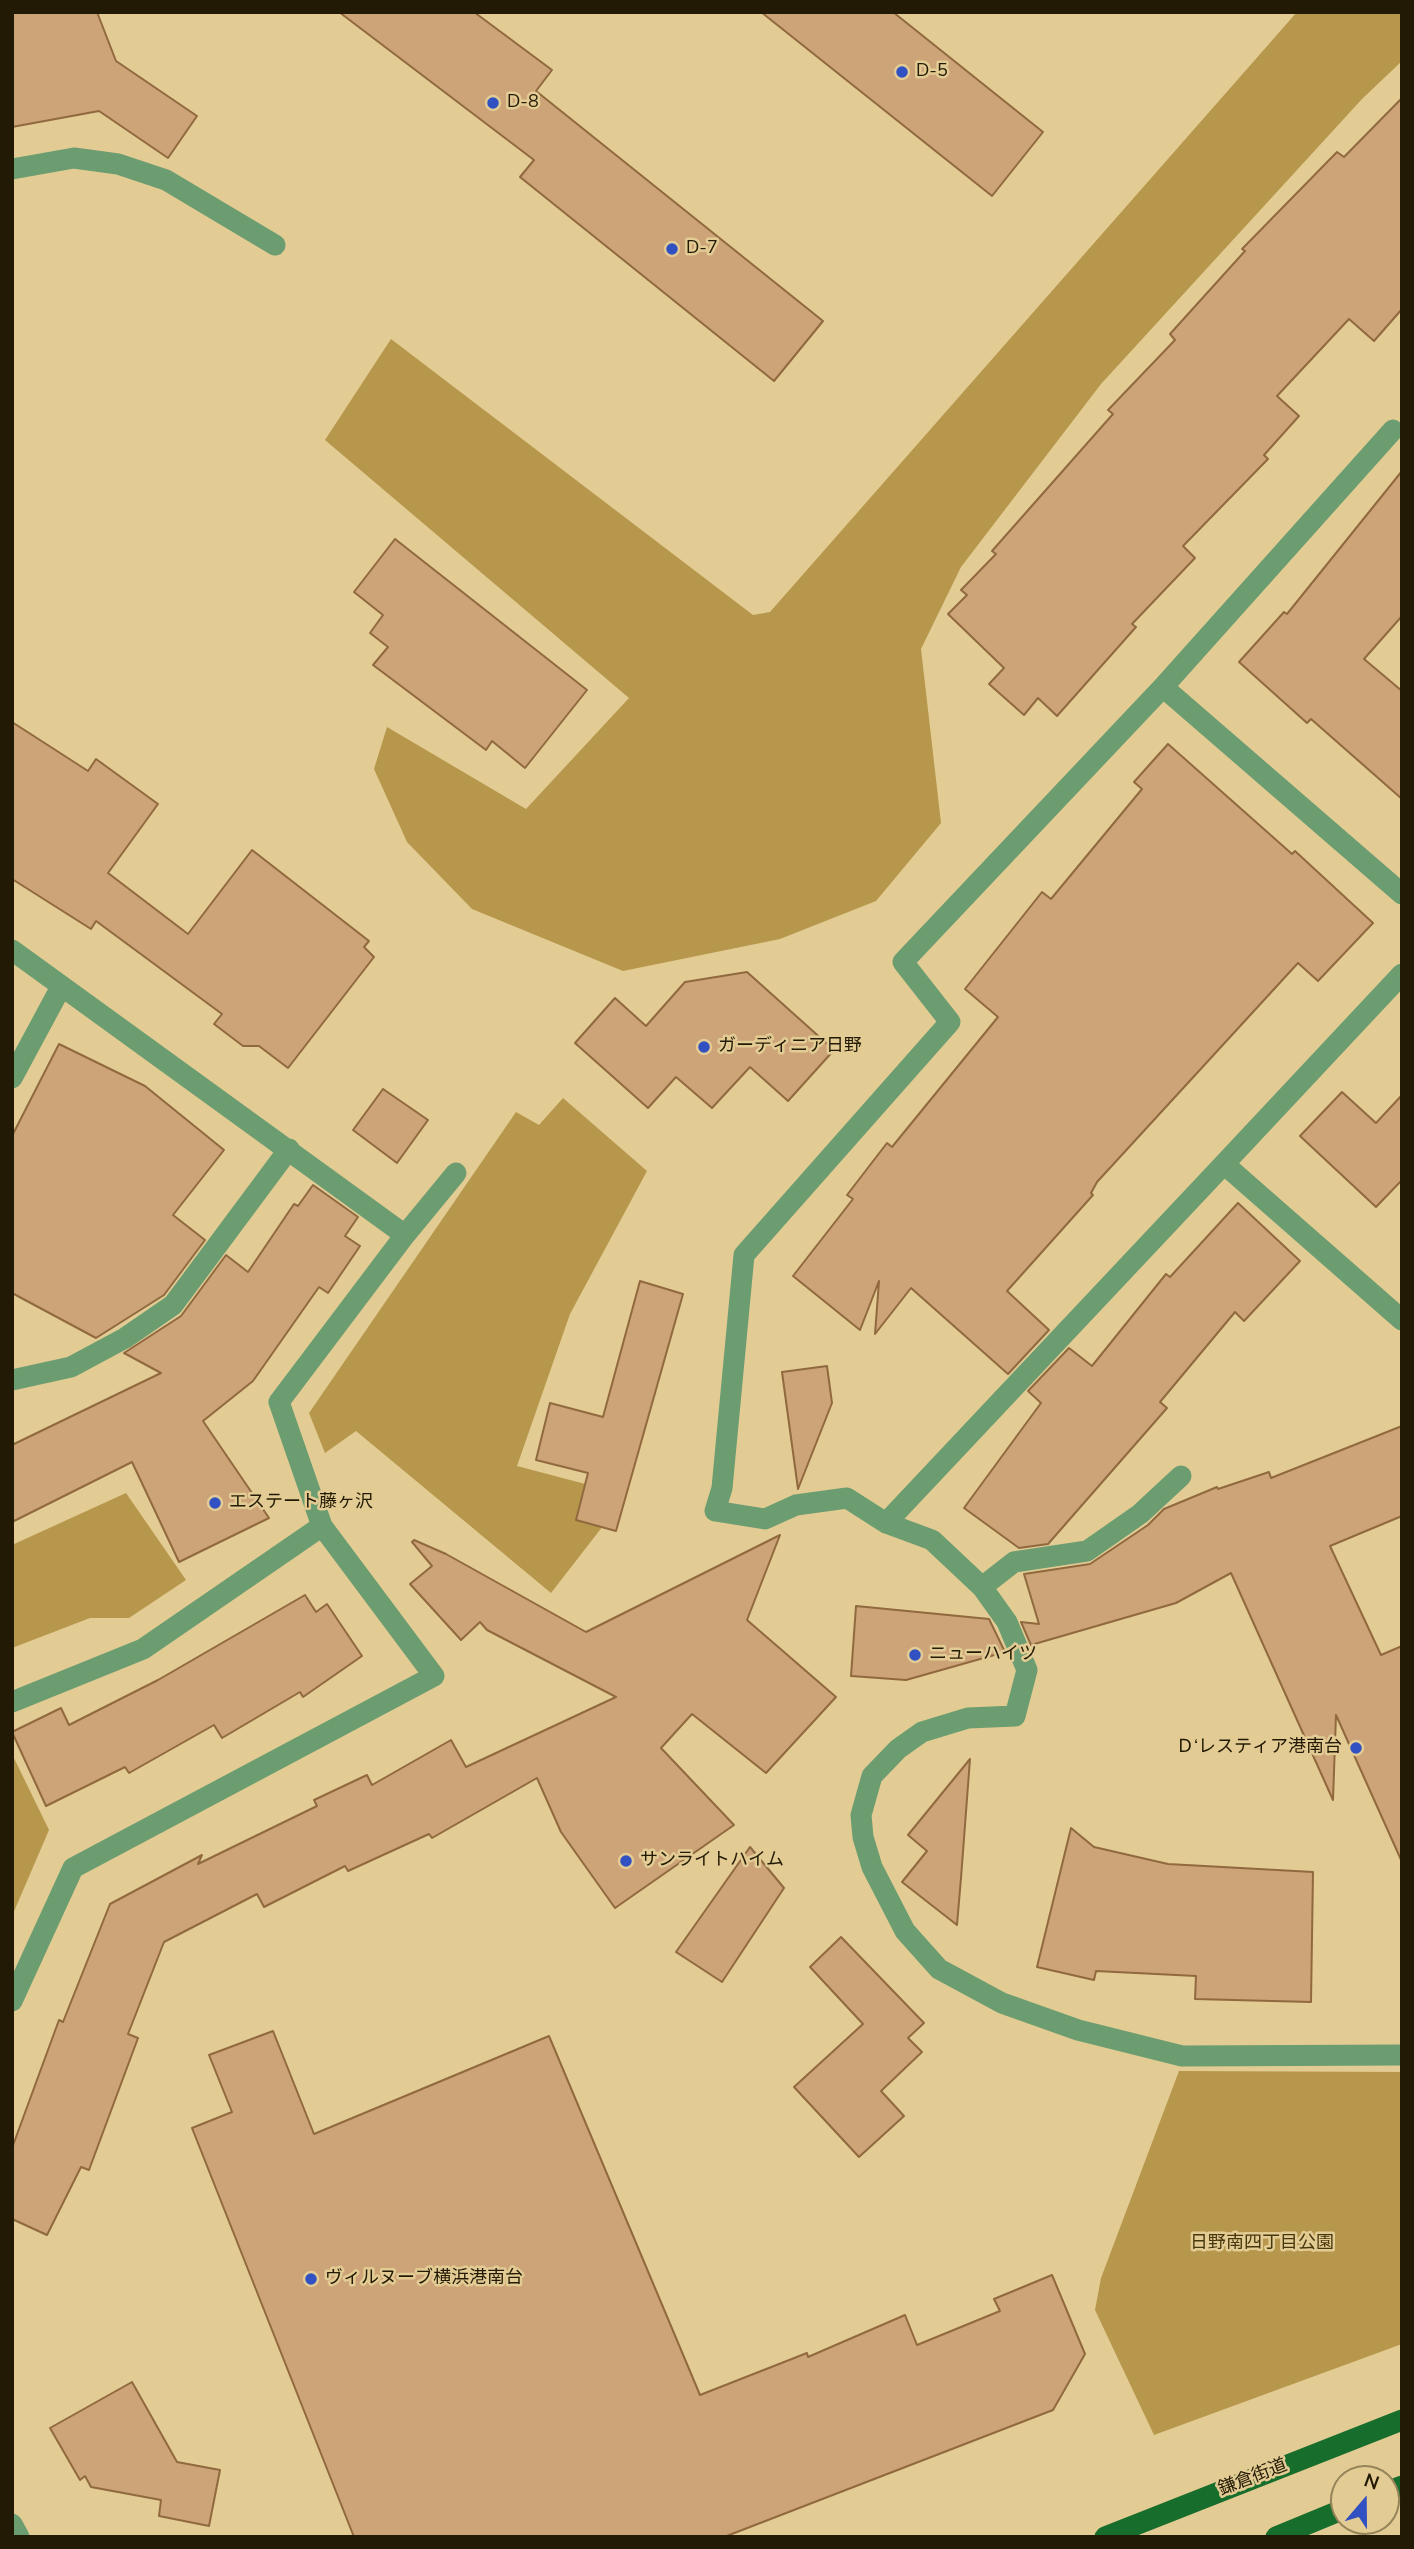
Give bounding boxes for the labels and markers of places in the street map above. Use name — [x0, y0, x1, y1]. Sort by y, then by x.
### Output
place label: D-5 — [916, 61, 948, 83]
marker: D-5 — [894, 64, 910, 80]
place label: D-8 — [507, 92, 539, 114]
marker: D-8 — [485, 95, 501, 111]
place label: D-7 — [686, 238, 718, 260]
marker: D-7 — [664, 241, 680, 257]
place label: ガーディニア日野 — [718, 1036, 862, 1058]
marker: ガーディニア日野 — [696, 1039, 712, 1055]
place label: エステート藤ヶ沢 — [229, 1492, 373, 1514]
marker: エステート藤ヶ沢 — [207, 1495, 223, 1511]
place label: ニューハイツ — [929, 1644, 1037, 1666]
marker: ニューハイツ — [907, 1647, 923, 1663]
place label: Ｄ‘レスティア港南台 — [1176, 1737, 1342, 1759]
marker: Ｄ‘レスティア港南台 — [1348, 1740, 1364, 1756]
place label: サンライトハイム — [640, 1850, 784, 1872]
marker: サンライトハイム — [618, 1853, 634, 1869]
place label: ヴィルヌーブ横浜港南台 — [325, 2268, 523, 2290]
marker: ヴィルヌーブ横浜港南台 — [303, 2271, 319, 2287]

